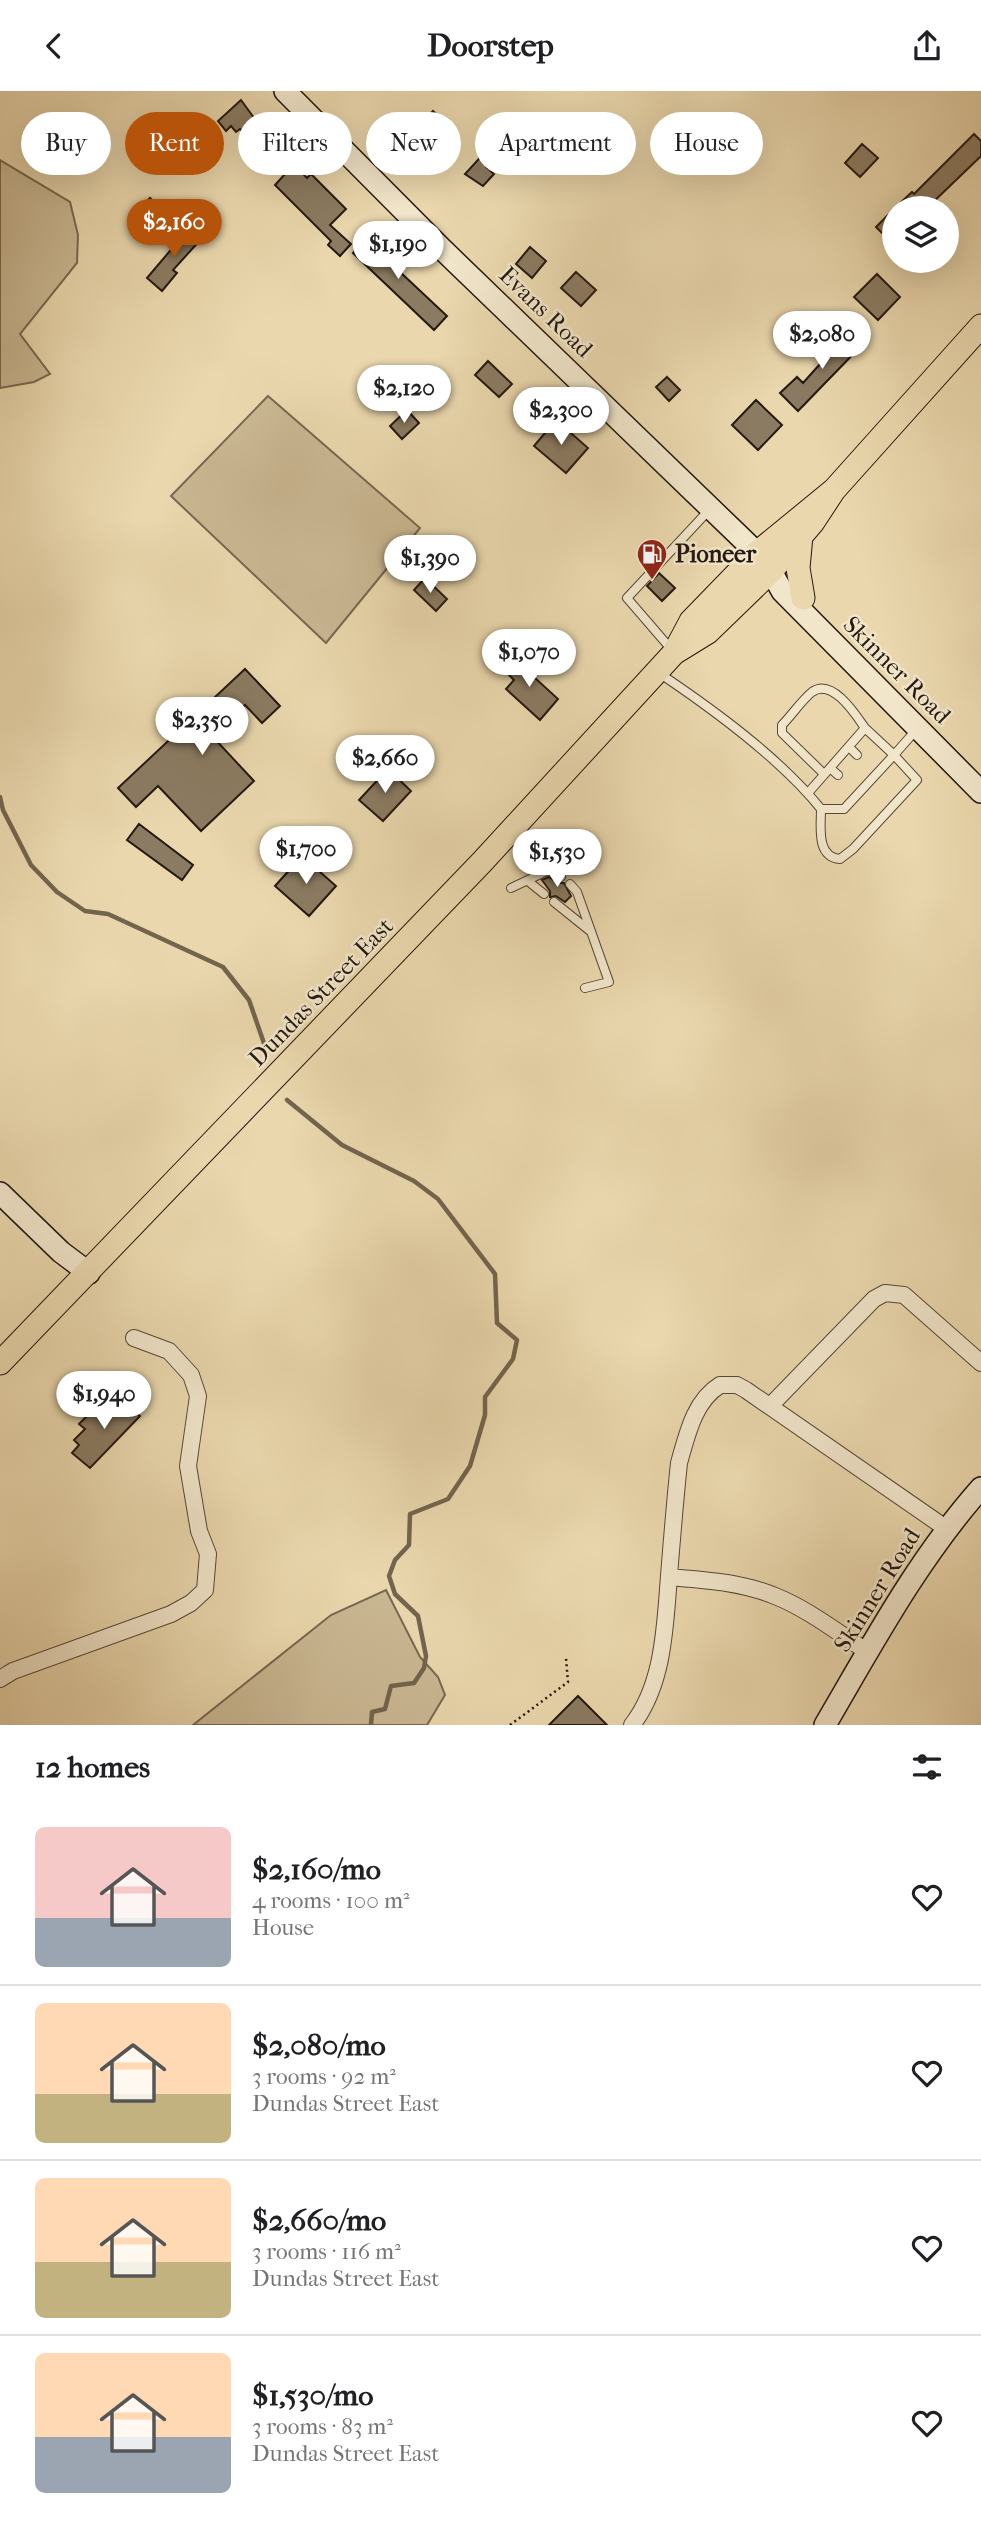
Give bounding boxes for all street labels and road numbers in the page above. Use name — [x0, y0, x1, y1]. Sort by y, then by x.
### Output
street label: Evans Road — [494, 261, 599, 364]
street label: Skinner Road — [838, 611, 957, 730]
street label: Dundas Street East — [243, 912, 399, 1072]
street label: Skinner Road — [828, 1522, 927, 1657]

